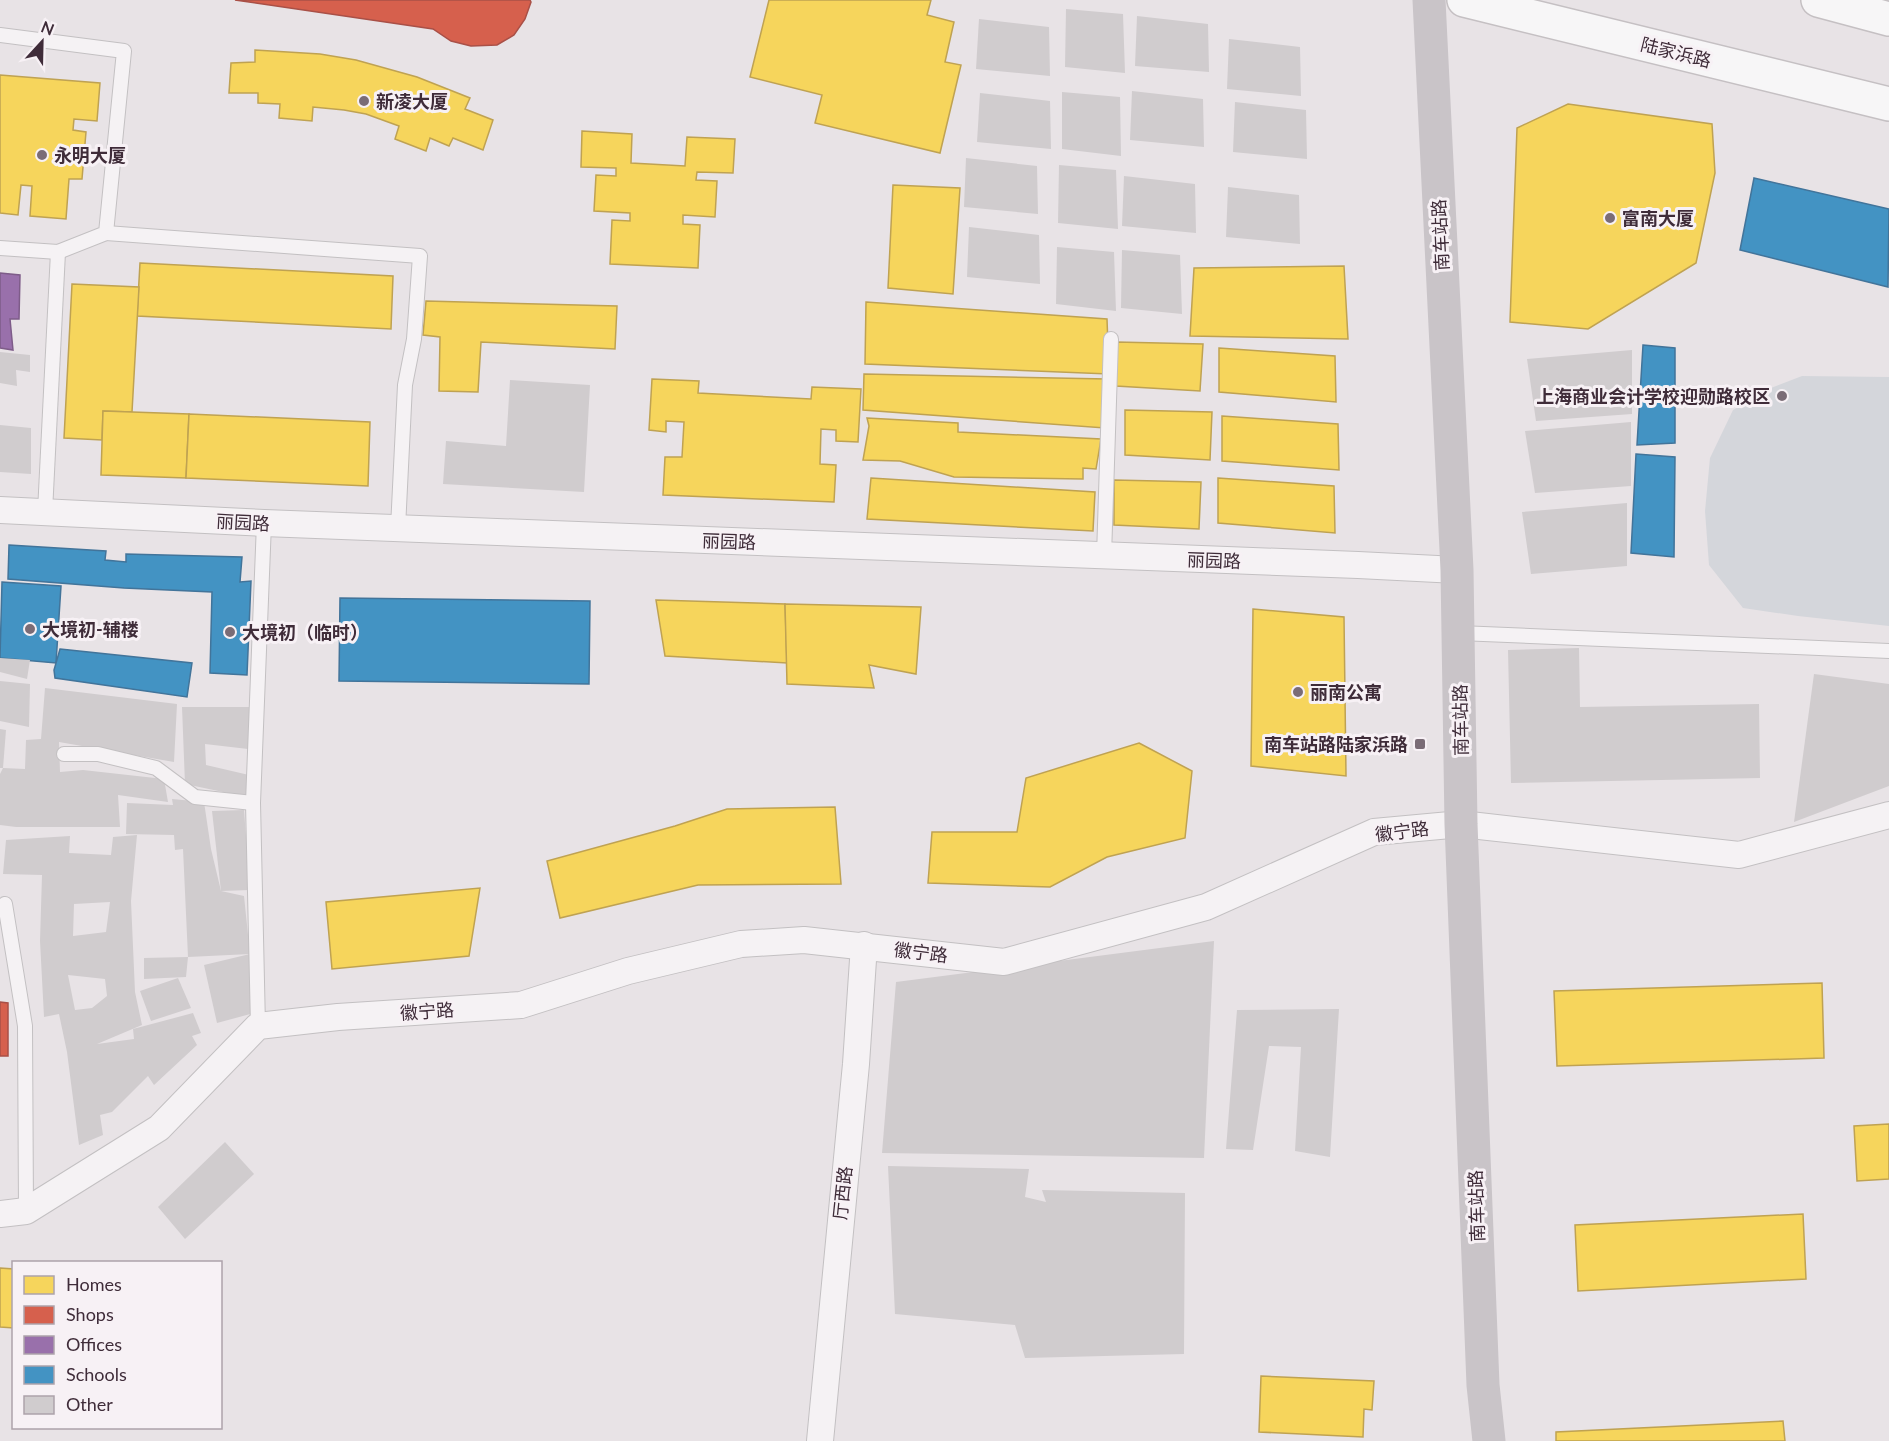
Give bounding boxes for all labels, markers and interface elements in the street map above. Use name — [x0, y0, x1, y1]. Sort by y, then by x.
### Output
north arrow — [12, 12, 72, 72]
text: N — [39, 17, 57, 39]
street label: 陆家浜路 — [1638, 33, 1714, 71]
place label: 新凌大厦 — [376, 90, 448, 112]
marker: 新凌大厦 — [357, 94, 371, 108]
place label: 永明大厦 — [54, 144, 126, 166]
marker: 永明大厦 — [35, 148, 49, 162]
street label: 南车站路 — [1427, 198, 1453, 272]
place label: 富南大厦 — [1622, 207, 1694, 229]
marker: 富南大厦 — [1603, 211, 1617, 225]
place label: 上海商业会计学校迎勋路校区 — [1536, 385, 1770, 407]
marker: 上海商业会计学校迎勋路校区 — [1775, 389, 1789, 403]
street label: 丽园路 — [215, 510, 271, 534]
street label: 丽园路 — [702, 529, 756, 553]
street label: 丽园路 — [1187, 548, 1241, 572]
place label: 大境初-辅楼 — [42, 618, 139, 640]
place label: 大境初（临时） — [242, 621, 368, 643]
marker: 大境初-辅楼 — [23, 622, 37, 636]
marker: 大境初（临时） — [223, 625, 237, 639]
place label: 丽南公寓 — [1310, 681, 1382, 703]
street label: 南车站路 — [1448, 684, 1472, 756]
marker: 丽南公寓 — [1291, 685, 1305, 699]
place label: 南车站路陆家浜路 — [1264, 733, 1408, 755]
marker: 南车站路陆家浜路 — [1413, 737, 1427, 751]
street label: 徽宁路 — [1374, 817, 1430, 845]
street label: 徽宁路 — [893, 938, 949, 966]
street label: 徽宁路 — [399, 998, 455, 1024]
street label: 厅西路 — [828, 1165, 856, 1221]
street label: 南车站路 — [1464, 1170, 1488, 1242]
legend — [12, 1261, 222, 1429]
text: Homes — [66, 1273, 122, 1295]
text: Shops — [66, 1303, 114, 1325]
text: Offices — [66, 1333, 122, 1355]
text: Schools — [66, 1363, 127, 1385]
text: Other — [66, 1393, 113, 1415]

